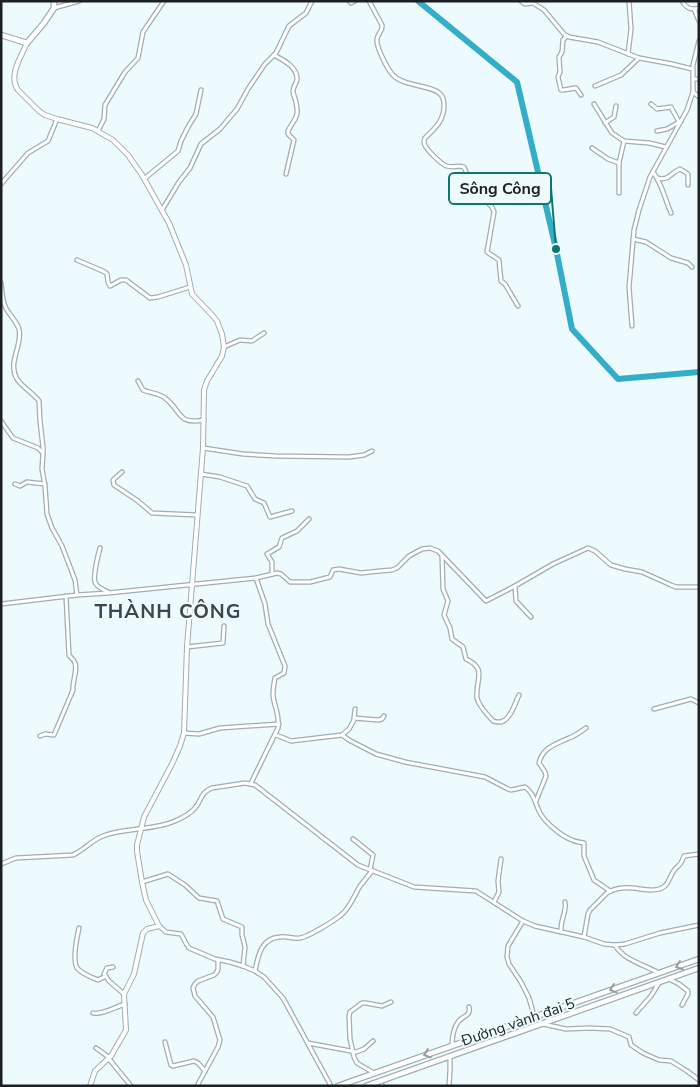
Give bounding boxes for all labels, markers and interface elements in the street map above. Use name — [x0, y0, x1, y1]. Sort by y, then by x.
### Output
callout: Sông Công — [449, 173, 551, 204]
text: Sông Công — [459, 178, 541, 200]
district label: THÀNH CÔNG — [94, 598, 242, 625]
one-way arrow — [675, 960, 684, 970]
one-way arrow — [609, 983, 618, 993]
street label: Đường vành đai 5 — [458, 993, 577, 1051]
one-way arrow — [423, 1049, 431, 1059]

